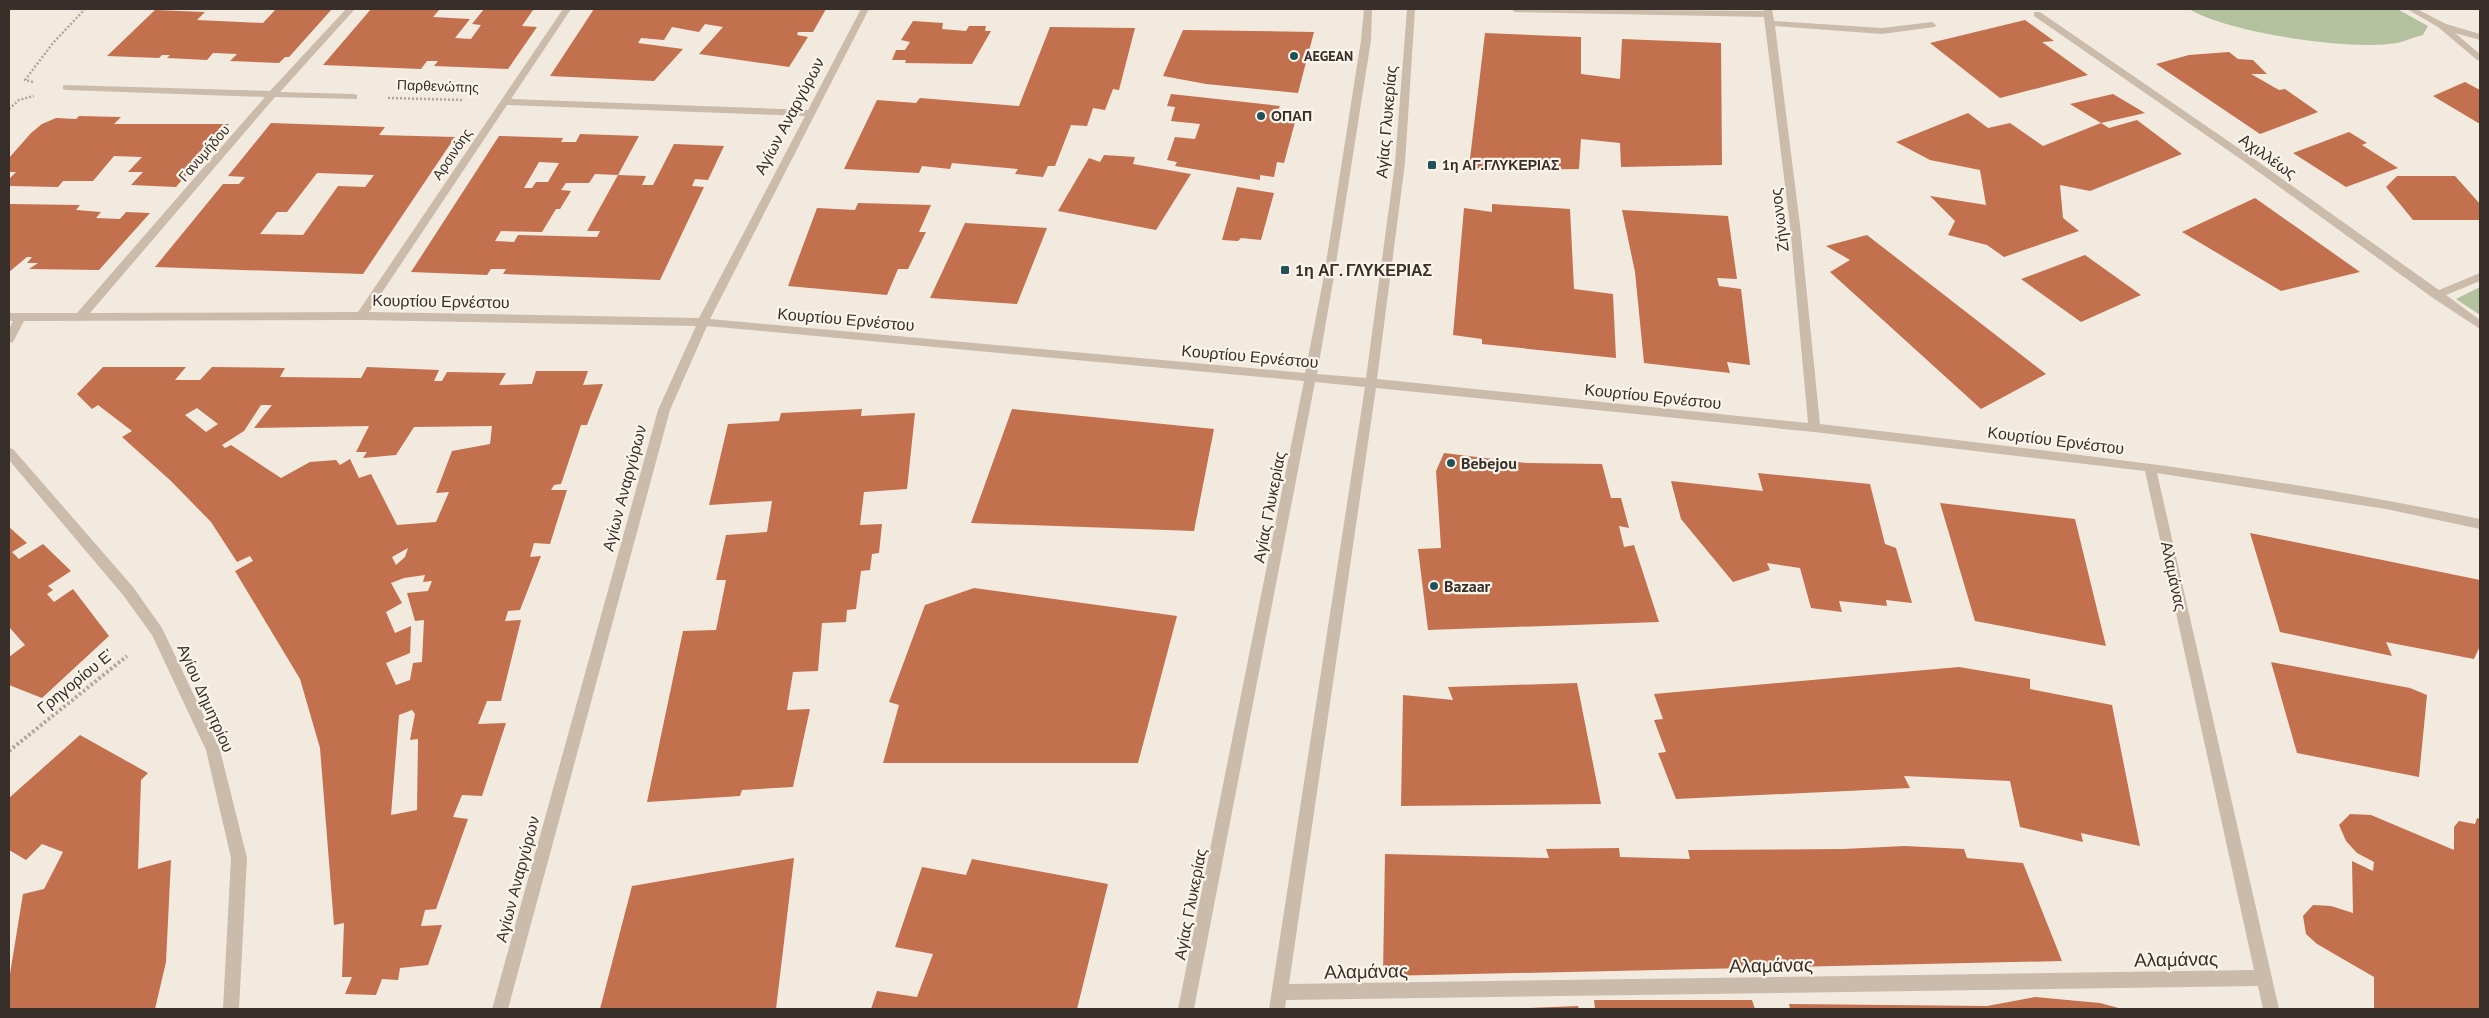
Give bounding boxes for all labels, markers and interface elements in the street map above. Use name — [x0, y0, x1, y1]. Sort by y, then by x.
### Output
place label: AEGEAN — [1304, 47, 1353, 65]
marker: AEGEAN — [1288, 50, 1300, 62]
street label: Αγίων Αναργύρων — [750, 54, 828, 178]
street label: Αγίας Γλυκερίας — [1371, 65, 1401, 179]
street label: Παρθενώπης — [397, 76, 480, 96]
place label: ΟΠΑΠ — [1271, 107, 1312, 125]
marker: ΟΠΑΠ — [1255, 110, 1267, 122]
street label: Γανυμήδου — [175, 121, 233, 185]
street label: Αρσινόης — [428, 125, 476, 183]
street label: Αχιλλέως — [2235, 129, 2301, 183]
place label: 1η ΑΓ.ΓΛΥΚΕΡΙΑΣ — [1442, 156, 1559, 174]
marker: 1η ΑΓ.ΓΛΥΚΕΡΙΑΣ — [1426, 159, 1438, 171]
street label: Ζήνωνος — [1765, 187, 1793, 253]
place label: 1η ΑΓ. ΓΛΥΚΕΡΙΑΣ — [1295, 260, 1433, 280]
marker: 1η ΑΓ. ΓΛΥΚΕΡΙΑΣ — [1279, 264, 1291, 276]
street label: Κουρτίου Ερνέστου — [372, 290, 510, 312]
street label: Κουρτίου Ερνέστου — [777, 303, 915, 335]
street label: Κουρτίου Ερνέστου — [1181, 340, 1319, 372]
street label: Κουρτίου Ερνέστου — [1584, 379, 1722, 413]
street label: Κουρτίου Ερνέστου — [1987, 422, 2125, 458]
street label: Αγίων Αναργύρων — [598, 423, 650, 553]
street label: Αγίας Γλυκερίας — [1248, 449, 1290, 564]
place label: Bebejou — [1461, 453, 1517, 473]
marker: Bebejou — [1445, 457, 1457, 469]
street label: Αλαμάνας — [2157, 539, 2191, 613]
place label: Bazaar — [1444, 576, 1491, 596]
marker: Bazaar — [1428, 580, 1440, 592]
street label: Αγίου Δημητρίου — [173, 641, 239, 755]
street label: Γρηγορίου Ε' — [33, 644, 117, 718]
street label: Αγίων Αναργύρων — [491, 814, 543, 944]
street label: Αγίας Γλυκερίας — [1169, 846, 1211, 961]
street label: Αλαμάνας — [2134, 946, 2218, 972]
street label: Αλαμάνας — [1729, 952, 1813, 978]
street label: Αλαμάνας — [1324, 958, 1408, 984]

